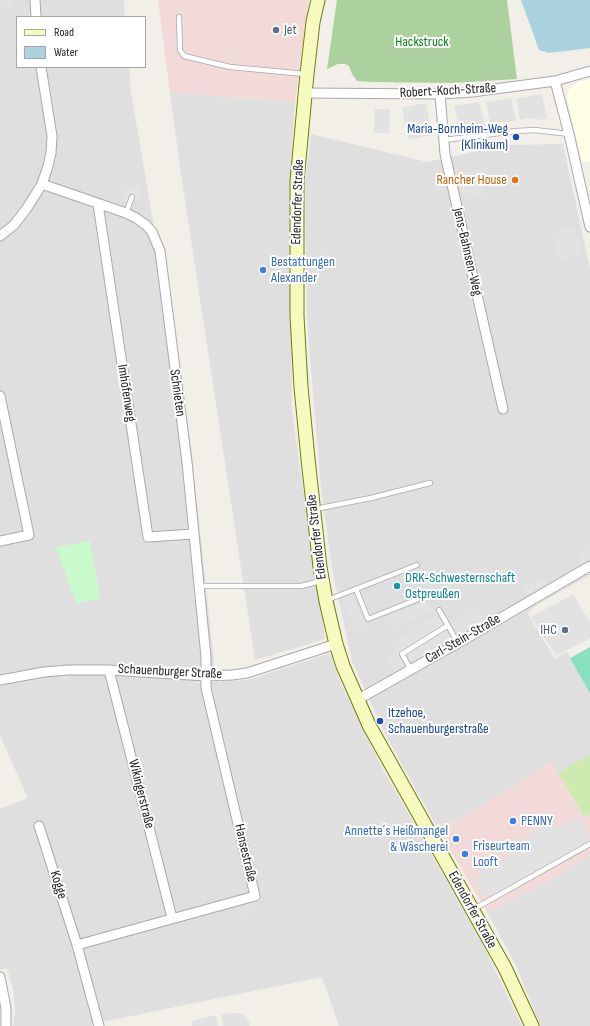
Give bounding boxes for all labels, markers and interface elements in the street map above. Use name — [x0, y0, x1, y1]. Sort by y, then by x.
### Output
legend — [16, 16, 146, 68]
place label: Jet — [284, 22, 297, 38]
text: Road — [54, 25, 74, 40]
marker: Jet — [271, 25, 281, 35]
park label: Hackstruck — [395, 34, 449, 50]
text: Water — [54, 45, 78, 60]
street label: Robert-Koch-Straße — [399, 80, 497, 102]
place label: Maria-Bornheim-Weg (Klinikum) — [407, 121, 508, 154]
marker: Maria-Bornheim-Weg (Klinikum) — [511, 132, 521, 142]
street label: Edendorfer Straße — [288, 159, 308, 245]
place label: Rancher House — [436, 172, 507, 188]
marker: Rancher House — [510, 175, 520, 185]
street label: Jens-Bahnsen-Weg — [449, 206, 485, 298]
place label: Bestattungen Alexander — [271, 254, 335, 286]
marker: Bestattungen Alexander — [258, 265, 268, 275]
street label: Imhöfenweg — [113, 363, 139, 423]
street label: Schnieten — [165, 368, 189, 418]
street label: Edendorfer Straße — [303, 494, 331, 580]
place label: DRK-Schwesternschaft Ostpreußen — [405, 570, 515, 602]
marker: DRK-Schwesternschaft Ostpreußen — [392, 581, 402, 591]
street label: Carl-Stein-Straße — [422, 611, 504, 667]
place label: IHC — [540, 622, 557, 638]
marker: IHC — [560, 625, 570, 635]
street label: Schauenburger Straße — [118, 661, 222, 683]
place label: Itzehoe, Schauenburgerstraße — [388, 705, 489, 738]
marker: Itzehoe, Schauenburgerstraße — [375, 716, 385, 726]
street label: Wikingerstraße — [124, 758, 158, 830]
place label: PENNY — [521, 813, 553, 829]
marker: PENNY — [508, 816, 518, 826]
street label: Hansestraße — [230, 822, 260, 884]
place label: Annette´s Heißmangel & Wäscherei — [345, 823, 448, 856]
marker: Annette´s Heißmangel & Wäscherei — [451, 834, 461, 844]
place label: Friseurteam Looft — [473, 838, 530, 870]
marker: Friseurteam Looft — [460, 849, 470, 859]
street label: Kogge — [46, 869, 70, 901]
street label: Edendorfer Straße — [444, 869, 500, 951]

